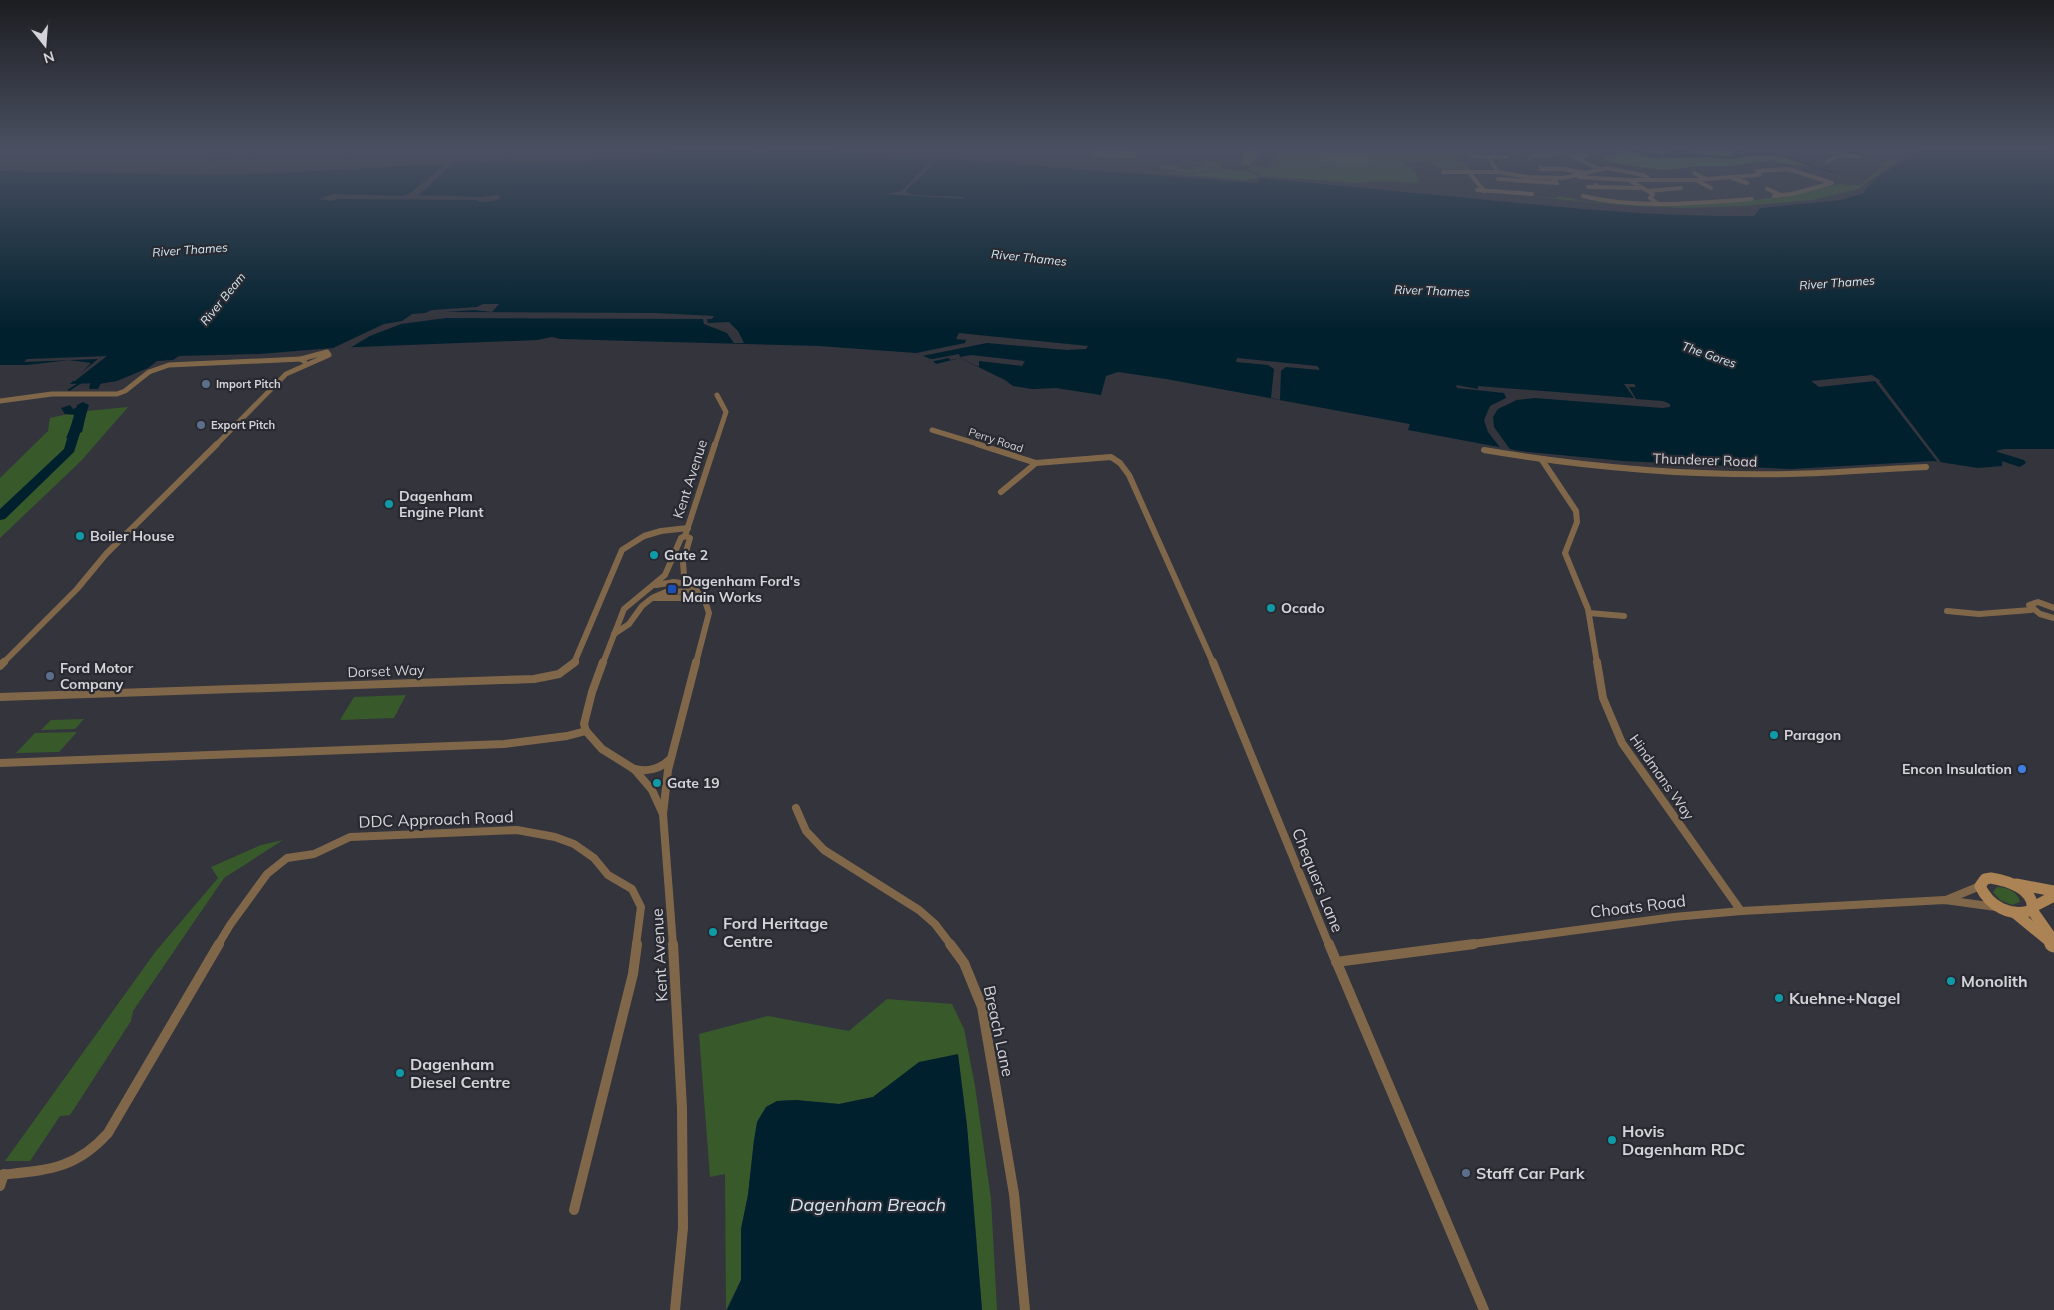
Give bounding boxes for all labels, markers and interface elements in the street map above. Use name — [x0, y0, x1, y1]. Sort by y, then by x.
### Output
north arrow — [20, 20, 70, 70]
text: N — [41, 47, 56, 68]
water label: River Thames — [152, 239, 228, 260]
water label: River Thames — [990, 246, 1068, 269]
water label: River Beam — [197, 269, 249, 328]
water label: River Thames — [1799, 272, 1875, 293]
water label: River Thames — [1394, 282, 1470, 299]
water label: The Gores — [1680, 338, 1738, 371]
place label: Import Pitch — [216, 377, 281, 391]
marker: Import Pitch — [200, 378, 212, 390]
place label: Export Pitch — [211, 418, 275, 432]
marker: Export Pitch — [195, 419, 207, 431]
street label: Perry Road — [967, 425, 1025, 455]
street label: Kent Avenue — [669, 437, 711, 521]
street label: Thunderer Road — [1652, 449, 1758, 471]
place label: Dagenham Engine Plant — [399, 487, 484, 521]
marker: Dagenham Engine Plant — [383, 498, 395, 510]
place label: Boiler House — [90, 527, 175, 545]
marker: Boiler House — [74, 530, 86, 542]
place label: Gate 2 — [664, 546, 708, 564]
marker: Gate 2 — [648, 549, 660, 561]
place label: Dagenham Ford's Main Works — [682, 572, 800, 606]
marker: Dagenham Ford's Main Works — [666, 583, 678, 595]
place label: Ocado — [1281, 599, 1325, 617]
marker: Ocado — [1265, 602, 1277, 614]
place label: Ford Motor Company — [60, 659, 134, 693]
street label: Dorset Way — [347, 661, 425, 681]
marker: Ford Motor Company — [44, 670, 56, 682]
place label: Paragon — [1784, 726, 1841, 744]
marker: Paragon — [1768, 729, 1780, 741]
street label: Hindmans Way — [1626, 731, 1699, 824]
place label: Encon Insulation — [1902, 760, 2012, 778]
marker: Encon Insulation — [2016, 763, 2028, 775]
place label: Gate 19 — [667, 774, 720, 792]
marker: Gate 19 — [651, 777, 663, 789]
street label: DDC Approach Road — [358, 806, 514, 832]
street label: Chequers Lane — [1288, 825, 1348, 935]
street label: Choats Road — [1589, 890, 1687, 922]
street label: Kent Avenue — [647, 908, 671, 1002]
place label: Ford Heritage Centre — [723, 913, 828, 951]
marker: Ford Heritage Centre — [707, 926, 719, 938]
place label: Monolith — [1961, 971, 2028, 991]
marker: Monolith — [1945, 975, 1957, 987]
street label: Breach Lane — [980, 984, 1018, 1078]
place label: Kuehne+Nagel — [1789, 988, 1900, 1008]
marker: Kuehne+Nagel — [1773, 992, 1785, 1004]
place label: Dagenham Diesel Centre — [410, 1054, 511, 1092]
marker: Dagenham Diesel Centre — [394, 1067, 406, 1079]
place label: Hovis Dagenham RDC — [1622, 1121, 1745, 1159]
marker: Hovis Dagenham RDC — [1606, 1134, 1618, 1146]
place label: Staff Car Park — [1476, 1163, 1586, 1183]
marker: Staff Car Park — [1460, 1167, 1472, 1179]
water label: Dagenham Breach — [790, 1193, 946, 1216]

